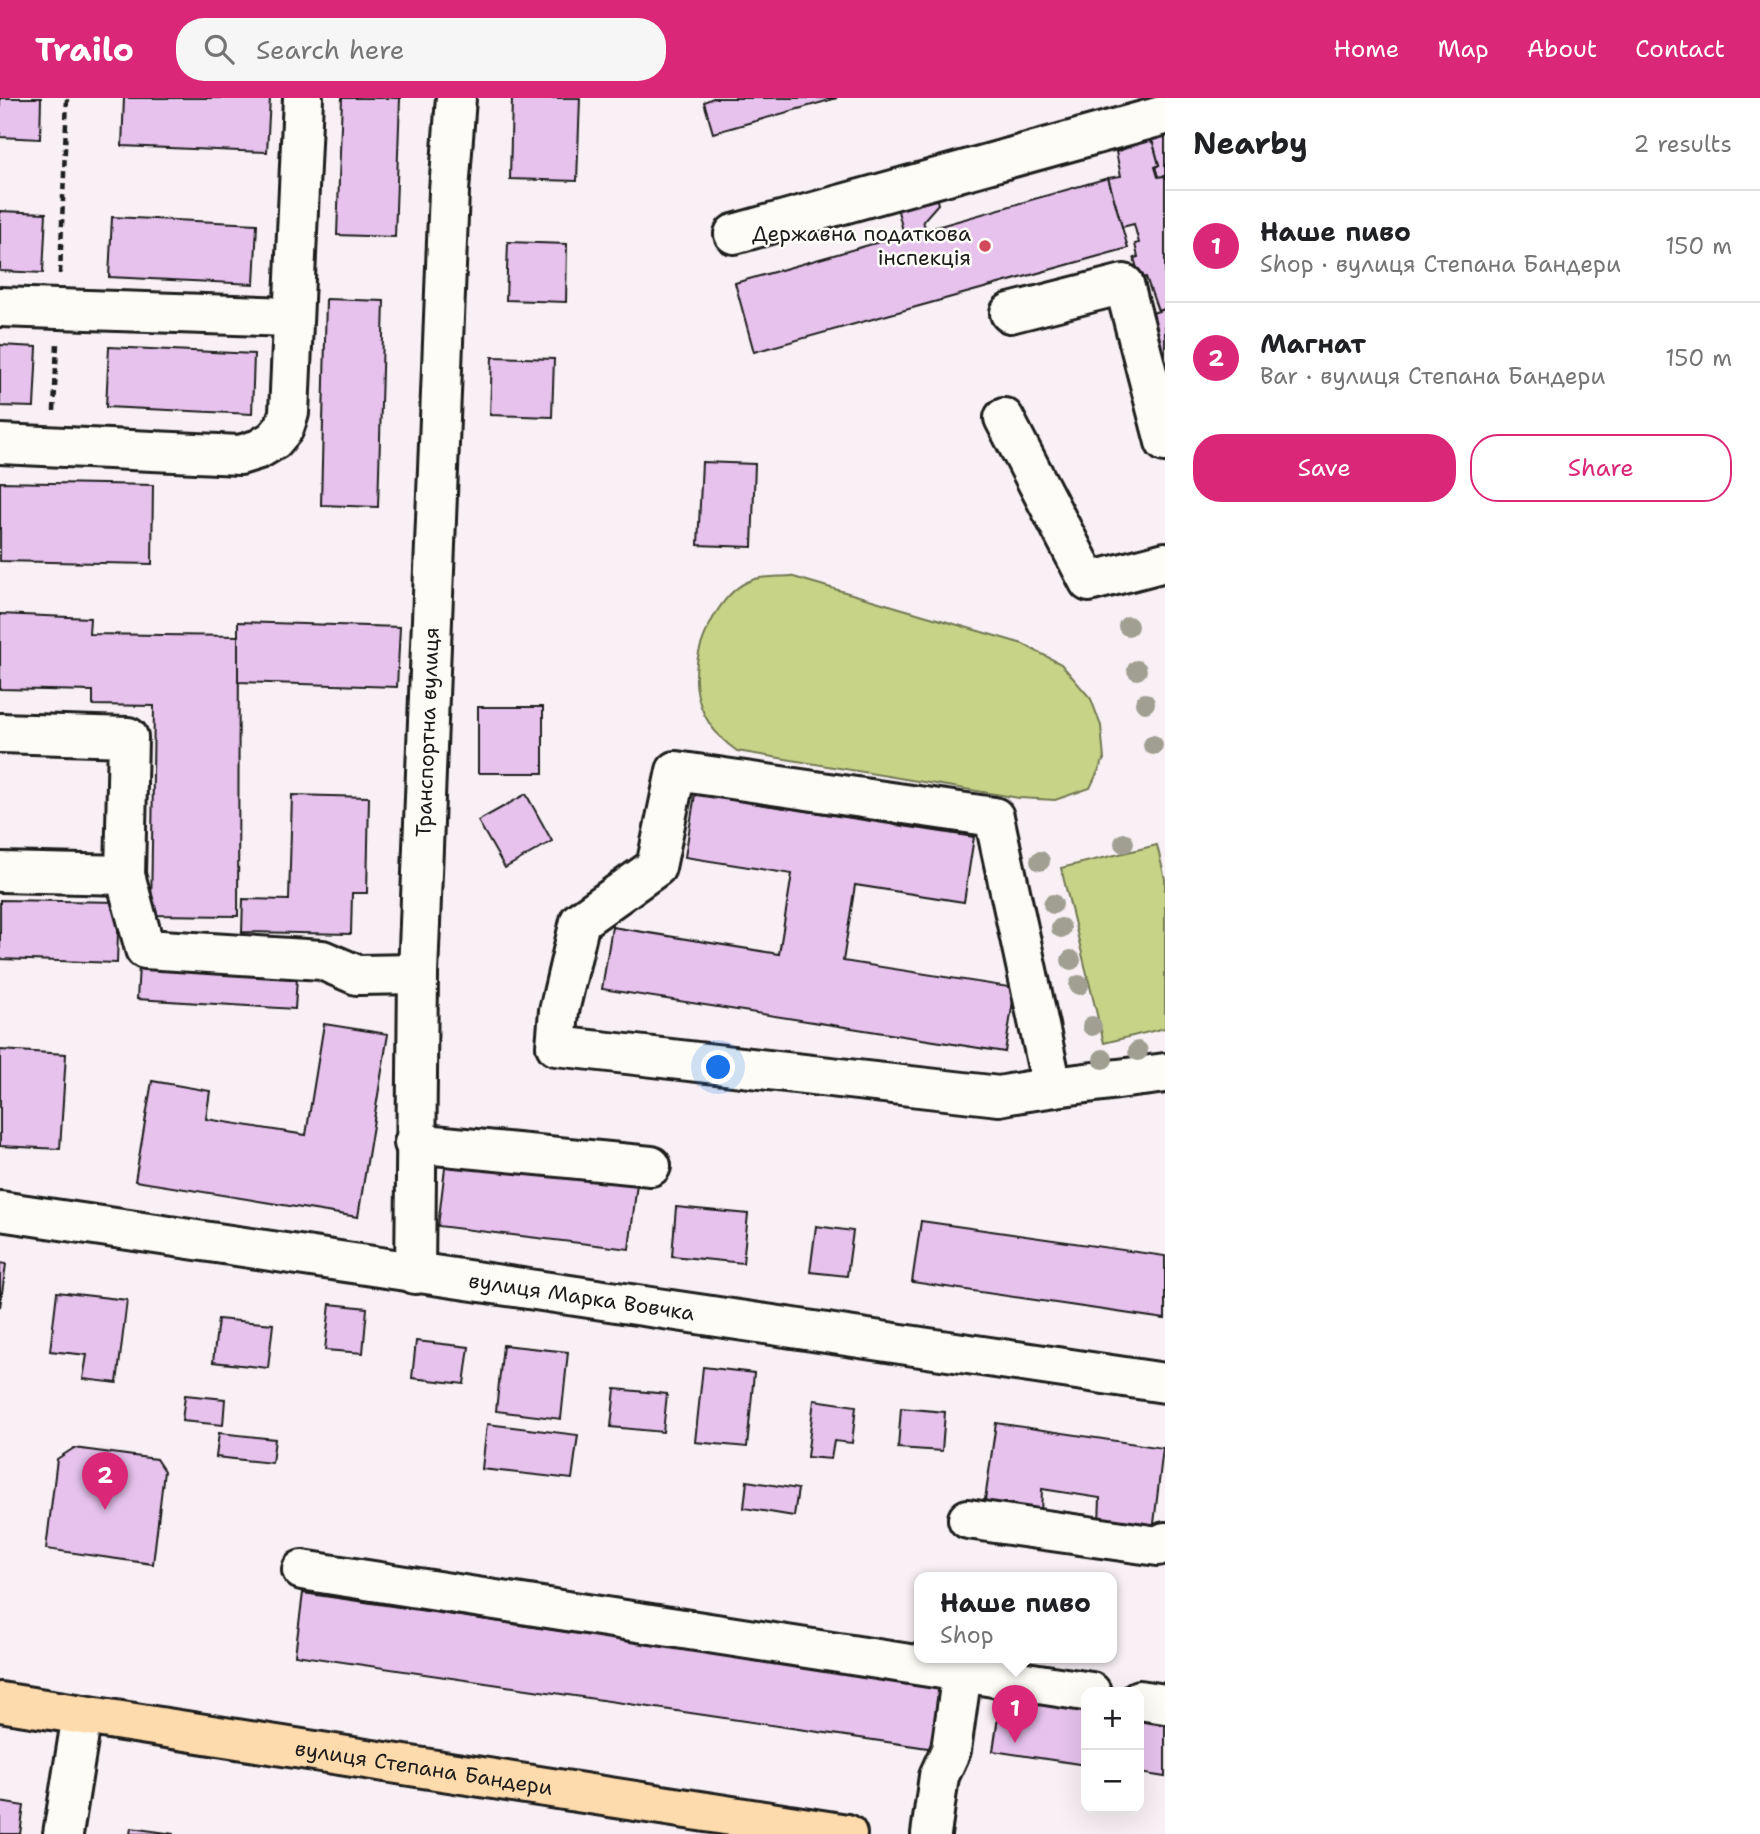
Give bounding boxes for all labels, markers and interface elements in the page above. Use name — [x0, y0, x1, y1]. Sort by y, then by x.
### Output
search box — [176, 18, 666, 81]
text: Trailo — [35, 27, 134, 72]
icon: search — [200, 30, 238, 68]
text: Search here — [256, 32, 405, 67]
text: Home — [1333, 33, 1399, 65]
text: Map — [1437, 33, 1489, 65]
text: About — [1527, 33, 1597, 65]
text: Contact — [1635, 33, 1725, 65]
text: Nearby — [1193, 123, 1308, 164]
text: 2 results — [1633, 129, 1732, 159]
text: Наше пиво — [1260, 214, 1411, 249]
place label: Державна податкова інспекція — [752, 220, 971, 272]
text: 1 — [1211, 231, 1221, 261]
text: 150 m — [1665, 231, 1732, 261]
marker: Державна податкова інспекція — [977, 238, 993, 254]
text: Shop · вулиця Степана Бандери — [1260, 249, 1621, 279]
text: Магнат — [1260, 326, 1366, 361]
text: 2 — [1208, 343, 1224, 373]
text: 150 m — [1665, 343, 1732, 373]
text: Bar · вулиця Степана Бандери — [1260, 361, 1605, 391]
button: Save — [1193, 434, 1456, 502]
button: Share — [1470, 434, 1732, 502]
street label: Транспортна вулиця — [409, 627, 446, 838]
your location — [701, 1050, 735, 1084]
street label: вулиця Марка Вовчка — [467, 1266, 697, 1327]
pin: 2 — [82, 1452, 128, 1510]
popup — [914, 1572, 1117, 1663]
text: Наше пиво — [940, 1585, 1091, 1620]
text: Shop — [940, 1620, 994, 1650]
pin: 1 — [992, 1685, 1038, 1743]
map controls — [1081, 1687, 1144, 1813]
button: + — [1081, 1687, 1144, 1750]
street label: вулиця Степана Бандери — [293, 1734, 555, 1802]
button: − — [1081, 1750, 1144, 1813]

